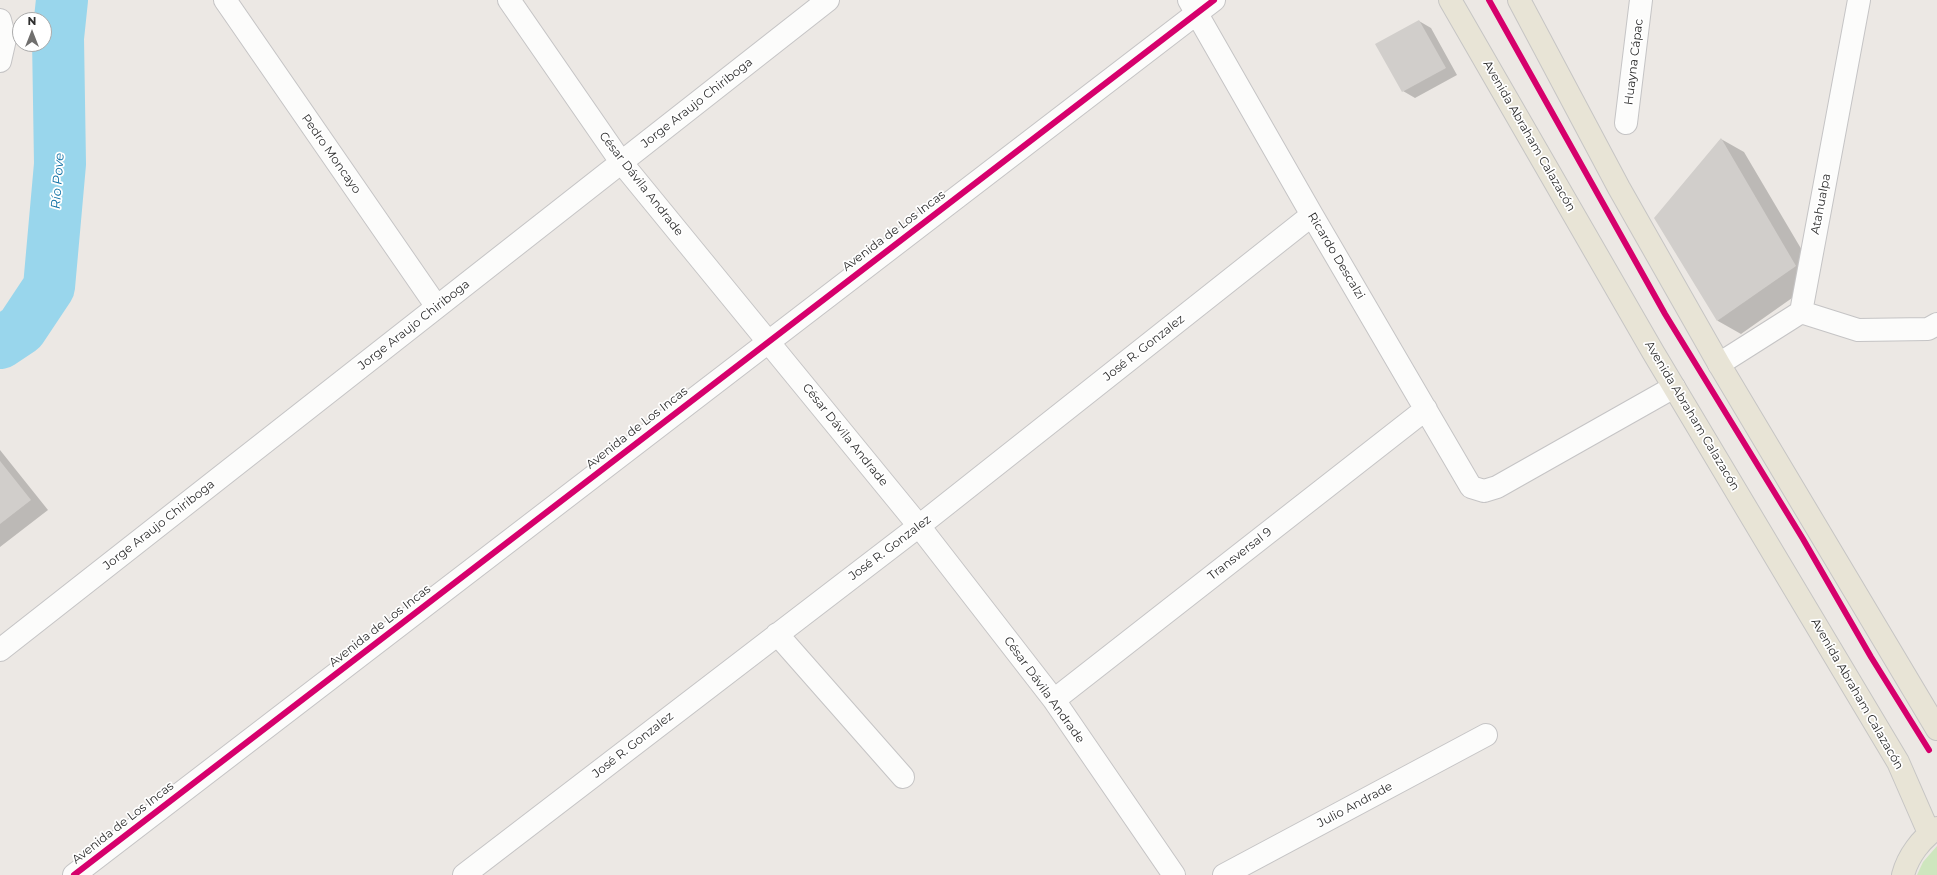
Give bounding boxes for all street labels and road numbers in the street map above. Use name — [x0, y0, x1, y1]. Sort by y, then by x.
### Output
street label: Huayna Cápac — [1622, 18, 1646, 106]
street label: Jorge Araujo Chiriboga — [638, 55, 756, 151]
street label: Avenida Abraham Calazacón — [1480, 58, 1578, 214]
street label: Pedro Moncayo — [298, 111, 364, 197]
street label: César Dávila Andrade — [596, 129, 686, 239]
street label: Atahualpa — [1808, 172, 1834, 236]
street label: Avenida de Los Incas — [840, 188, 948, 274]
street label: Ricardo Descalzi — [1304, 210, 1368, 302]
street label: Jorge Araujo Chiriboga — [355, 277, 473, 373]
street label: José R. Gonzalez — [1101, 312, 1187, 384]
street label: Avenida Abraham Calazacón — [1642, 339, 1742, 493]
street label: César Dávila Andrade — [799, 381, 891, 489]
street label: Avenida de Los Incas — [583, 384, 691, 472]
street label: Jorge Araujo Chiriboga — [100, 477, 218, 573]
street label: José R. Gonzalez — [846, 513, 934, 583]
street label: Transversal 9 — [1205, 525, 1275, 583]
street label: Avenida de Los Incas — [326, 582, 434, 670]
street label: Avenida Abraham Calazacón — [1808, 616, 1906, 772]
street label: César Dávila Andrade — [1001, 634, 1087, 746]
street label: José R. Gonzalez — [590, 709, 676, 781]
street label: Avenida de Los Incas — [69, 779, 177, 867]
street label: Julio Andrade — [1315, 779, 1395, 831]

